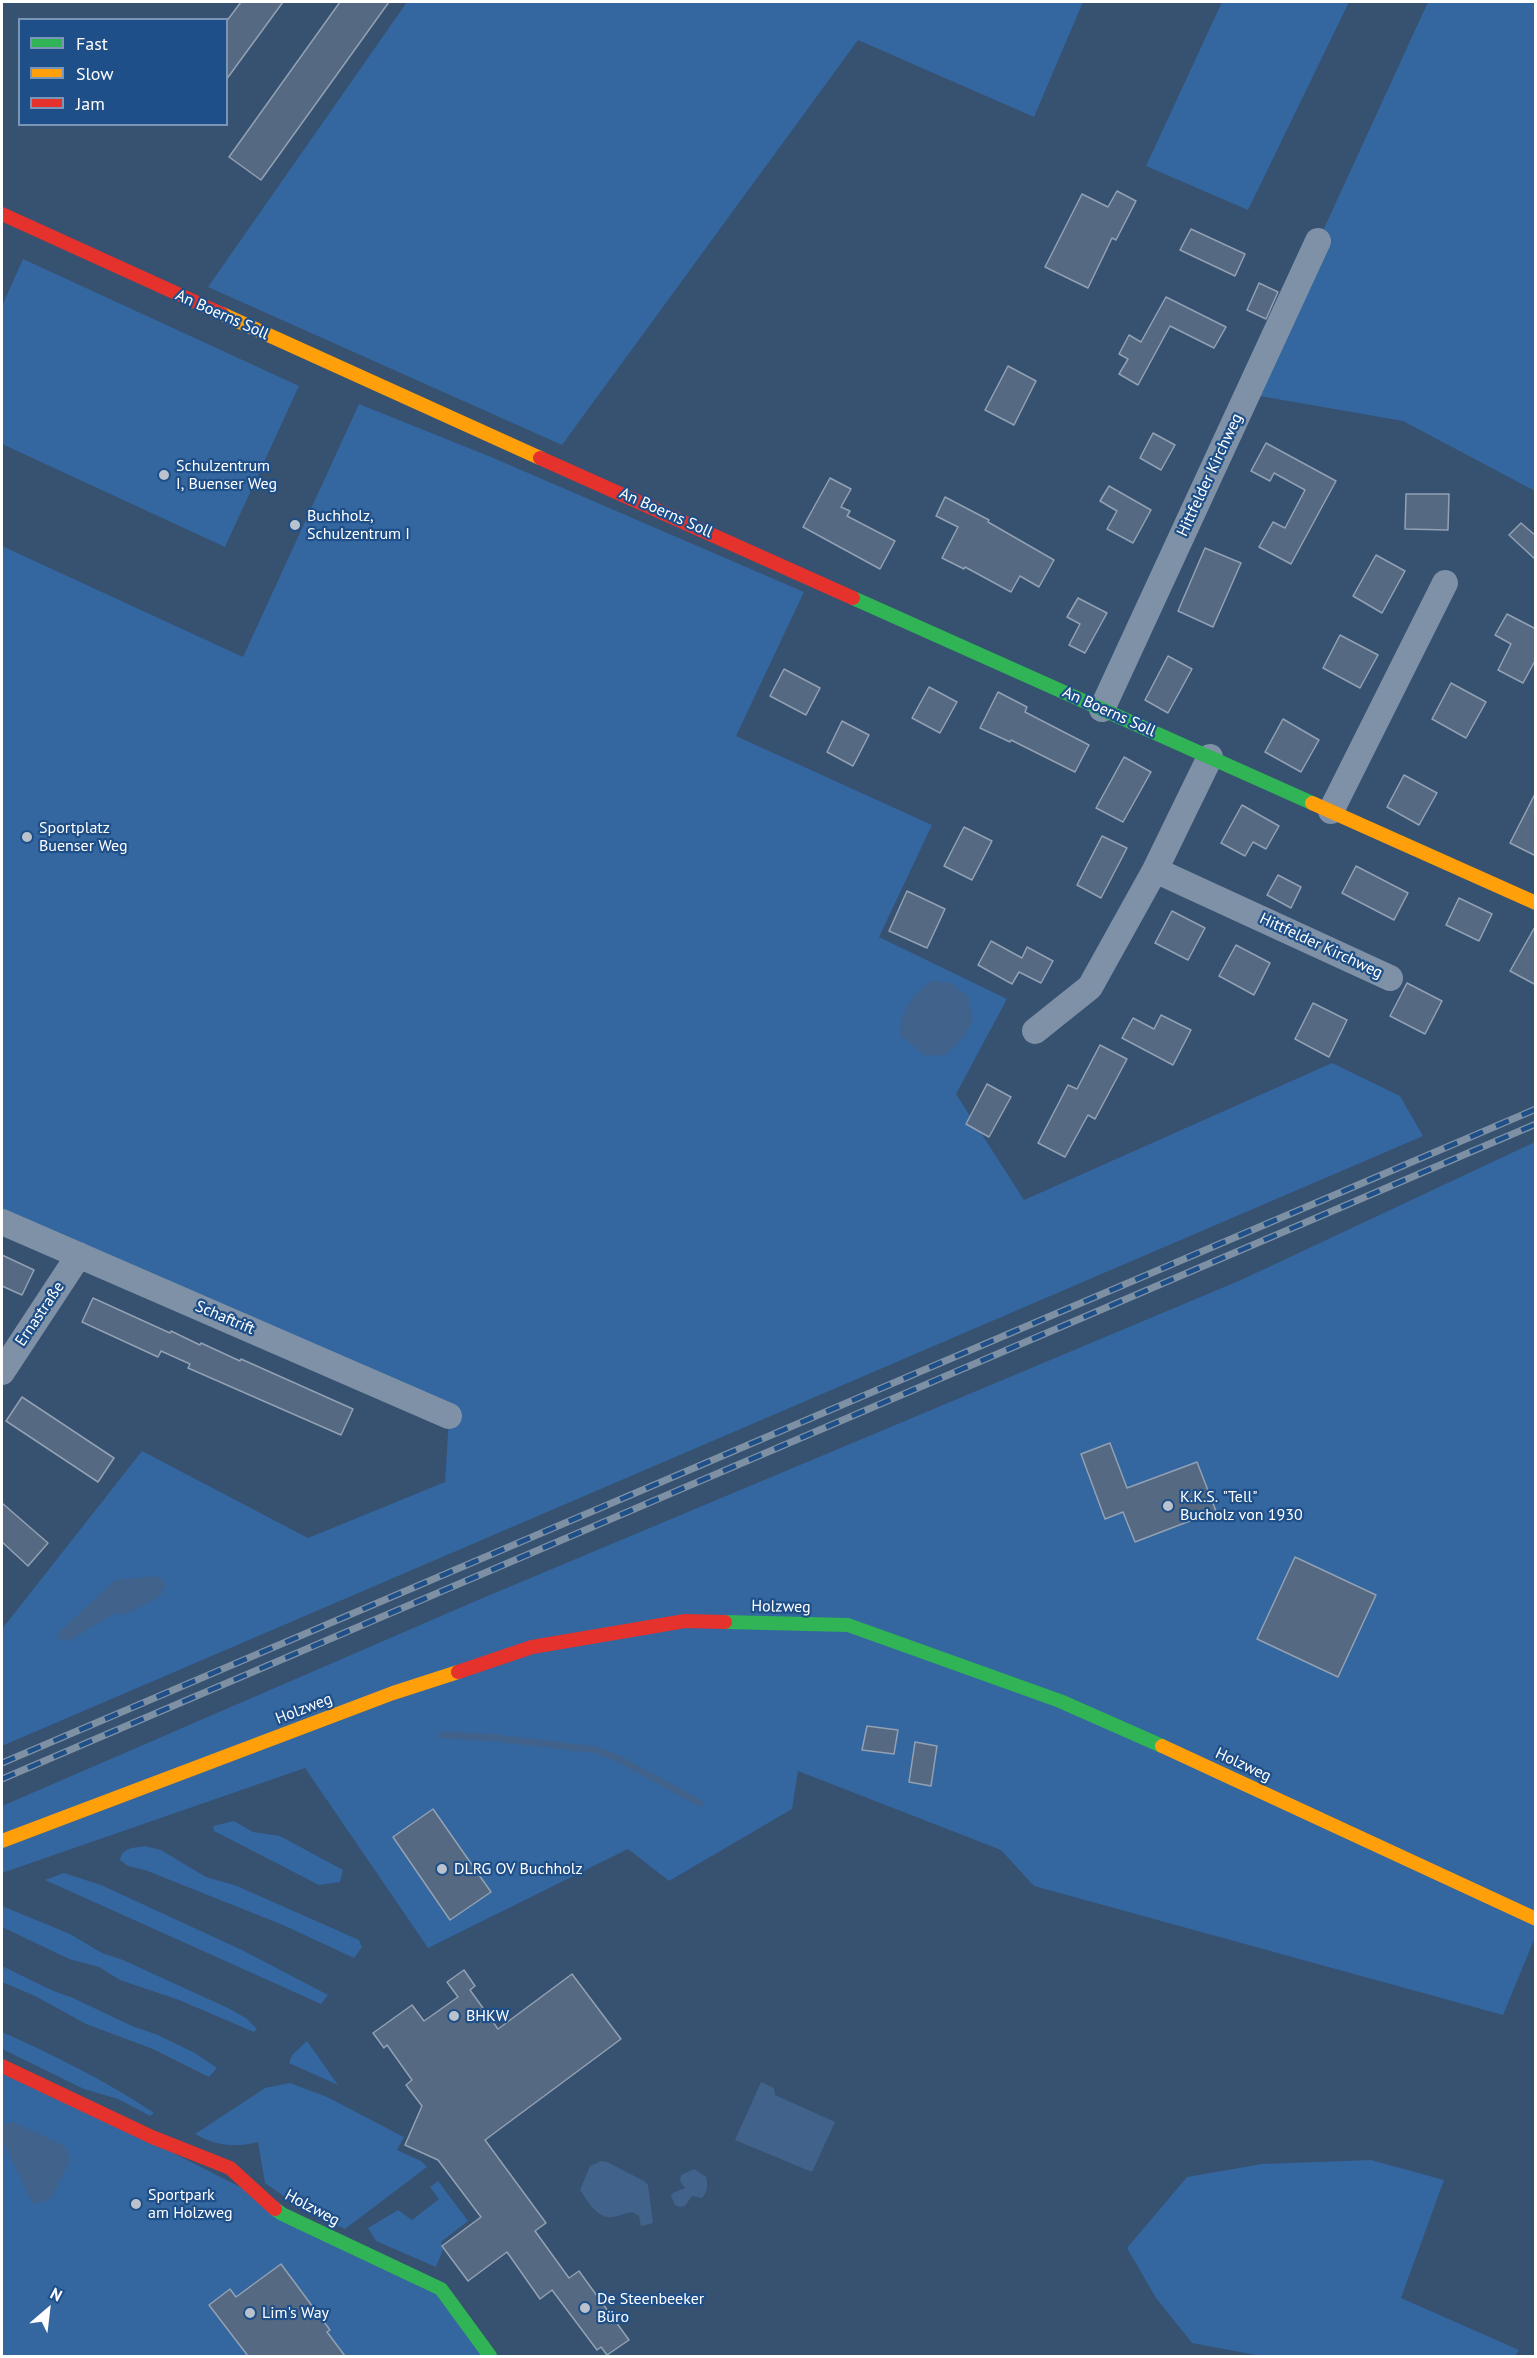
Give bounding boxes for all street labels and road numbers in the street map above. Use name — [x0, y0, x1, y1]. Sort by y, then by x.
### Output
street label: An Boerns Soll — [172, 286, 272, 344]
street label: Hittfelder Kirchweg — [1173, 410, 1247, 540]
street label: An Boerns Soll — [616, 484, 716, 542]
street label: An Boerns Soll — [1059, 683, 1159, 741]
street label: Hittfelder Kirchweg — [1256, 909, 1386, 983]
street label: Ernastraße — [11, 1278, 69, 1350]
street label: Schaftrift — [192, 1297, 258, 1339]
street label: Holzweg — [751, 1597, 811, 1617]
street label: Holzweg — [273, 1689, 335, 1729]
street label: Holzweg — [1212, 1744, 1274, 1786]
street label: Holzweg — [281, 2186, 343, 2230]

